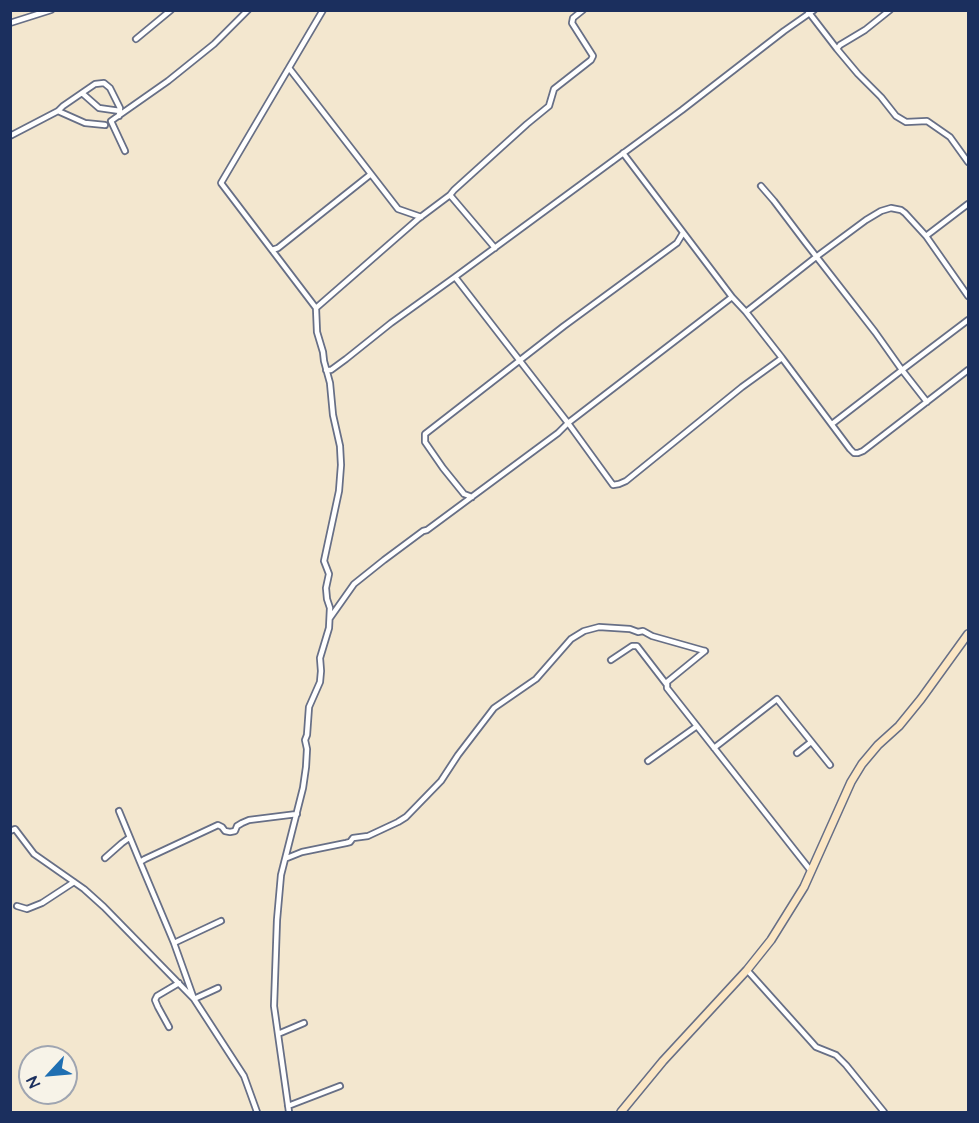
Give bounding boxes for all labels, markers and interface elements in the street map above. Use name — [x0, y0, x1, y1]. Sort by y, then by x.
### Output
north arrow — [18, 1045, 78, 1105]
text: N — [22, 1073, 46, 1091]

